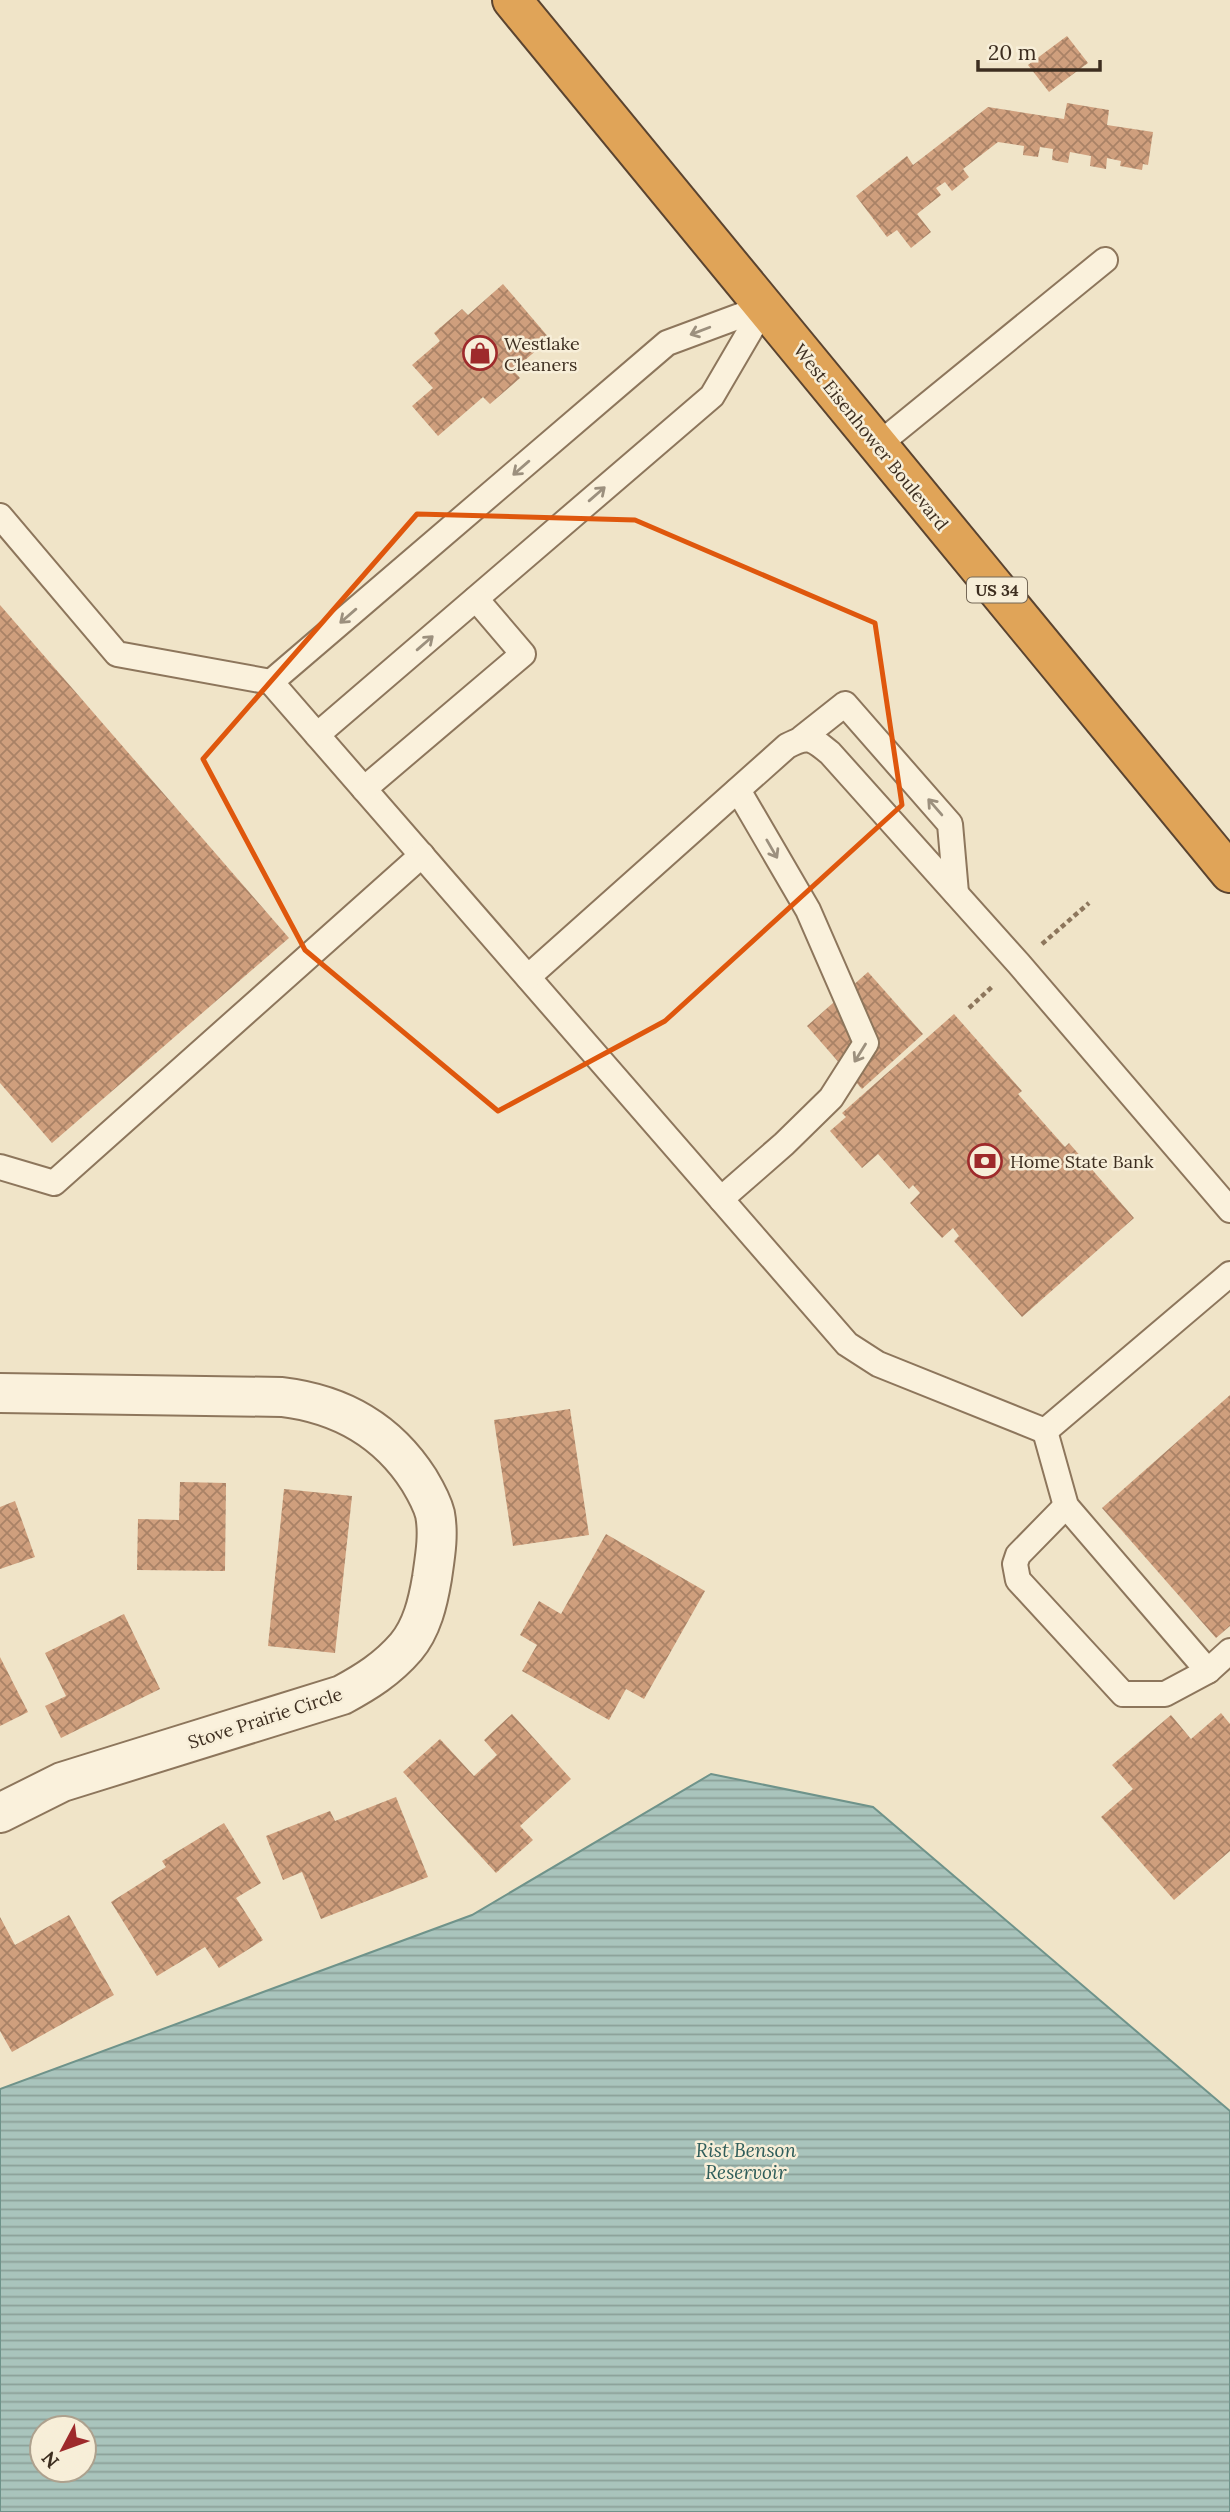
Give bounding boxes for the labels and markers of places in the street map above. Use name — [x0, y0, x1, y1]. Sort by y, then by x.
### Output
place label: Westlake Cleaners — [504, 332, 580, 376]
shop icon: Westlake Cleaners — [461, 334, 499, 372]
bank icon: Home State Bank — [966, 1142, 1004, 1180]
place label: Home State Bank — [1010, 1150, 1154, 1173]

